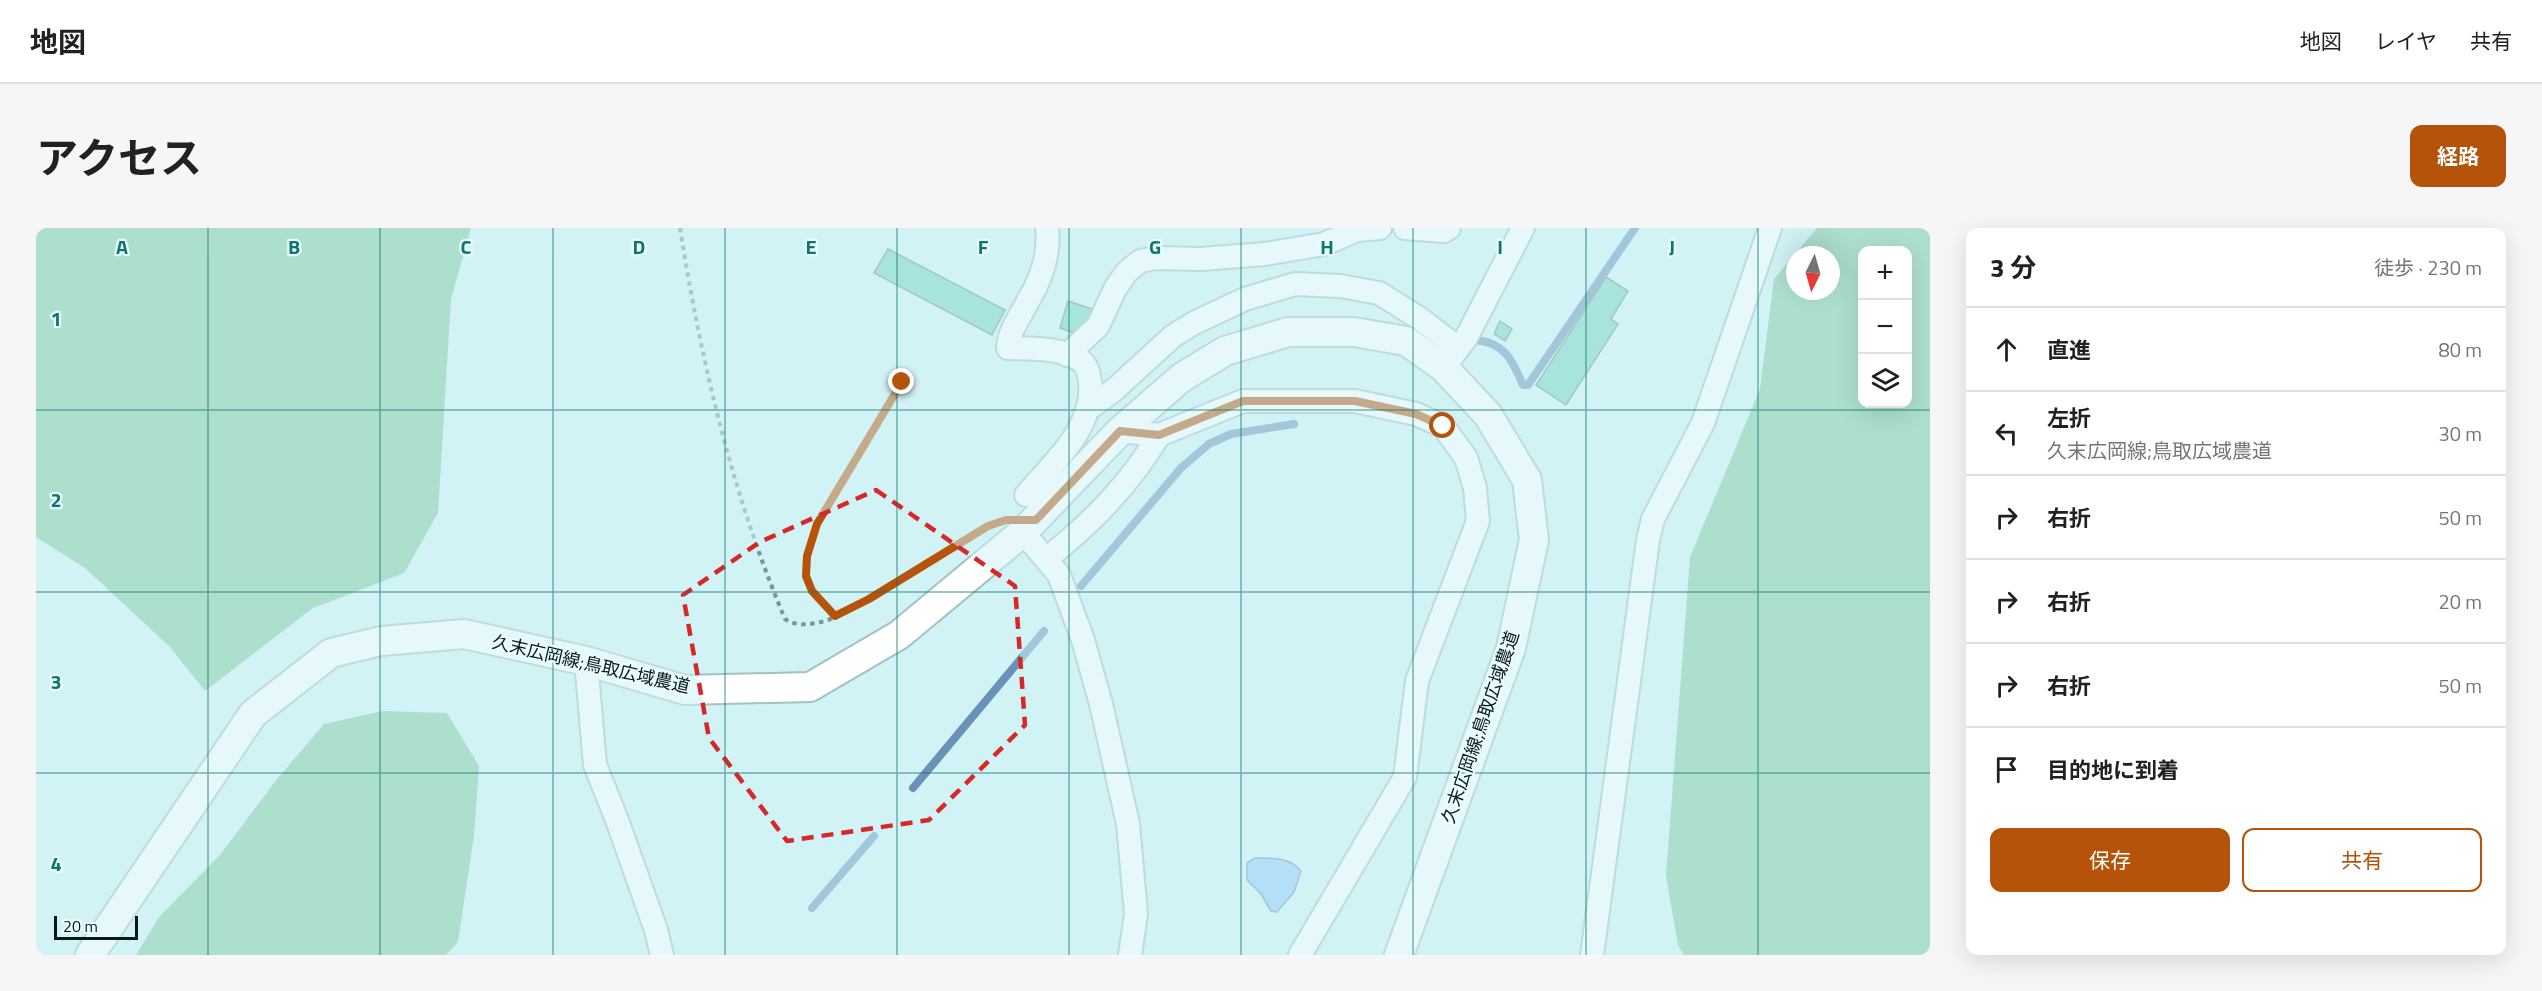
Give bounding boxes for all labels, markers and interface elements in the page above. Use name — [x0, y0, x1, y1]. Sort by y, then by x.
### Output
text: 地図 — [30, 20, 86, 63]
text: 地図 — [2300, 25, 2342, 57]
text: レイヤ — [2375, 25, 2437, 57]
text: 共有 — [2470, 25, 2512, 57]
text: アクセス — [36, 125, 202, 189]
button: 経路 — [2410, 125, 2506, 187]
text: A — [116, 231, 128, 262]
text: B — [288, 231, 300, 262]
text: C — [461, 231, 472, 262]
text: D — [633, 231, 645, 262]
text: E — [805, 231, 817, 262]
text: F — [978, 231, 989, 262]
text: G — [1149, 231, 1161, 262]
text: H — [1320, 231, 1334, 262]
text: I — [1497, 231, 1503, 262]
text: J — [1669, 231, 1675, 262]
north arrow — [1786, 246, 1840, 300]
map controls — [1858, 246, 1912, 408]
button: + — [1858, 246, 1912, 300]
text: 3 分 — [1990, 248, 2036, 287]
text: 徒歩 · 230 m — [2374, 252, 2482, 283]
button: − — [1858, 300, 1912, 354]
text: 1 — [50, 303, 62, 334]
icon: ahead — [1990, 333, 2023, 366]
text: 直進 — [2047, 333, 2091, 367]
text: 80 m — [2438, 334, 2482, 365]
button: layers — [1858, 354, 1912, 408]
route end — [888, 368, 914, 394]
text: 左折 — [2047, 401, 2091, 435]
route start — [1429, 412, 1455, 438]
icon: left — [1990, 417, 2023, 450]
text: 30 m — [2438, 418, 2482, 449]
text: 久末広岡線;鳥取広域農道 — [2047, 435, 2272, 466]
text: 2 — [50, 484, 62, 515]
icon: right — [1990, 501, 2023, 534]
text: 右折 — [2047, 501, 2091, 535]
text: 50 m — [2438, 502, 2482, 533]
icon: right — [1990, 585, 2023, 618]
text: 右折 — [2047, 585, 2091, 619]
text: 20 m — [2438, 586, 2482, 617]
street label: 久末広岡線;鳥取広域農道 — [1434, 627, 1526, 827]
street label: 久末広岡線;鳥取広域農道 — [489, 628, 693, 700]
text: 3 — [50, 666, 62, 697]
icon: right — [1990, 669, 2023, 702]
text: 右折 — [2047, 669, 2091, 703]
text: 50 m — [2438, 670, 2482, 701]
icon: arrive — [1990, 753, 2023, 786]
text: 目的地に到着 — [2047, 753, 2179, 787]
button: 保存 — [1990, 828, 2230, 892]
button: 共有 — [2242, 828, 2482, 892]
text: 4 — [50, 848, 62, 879]
scale bar — [54, 913, 138, 940]
text: 20 m — [63, 914, 98, 938]

